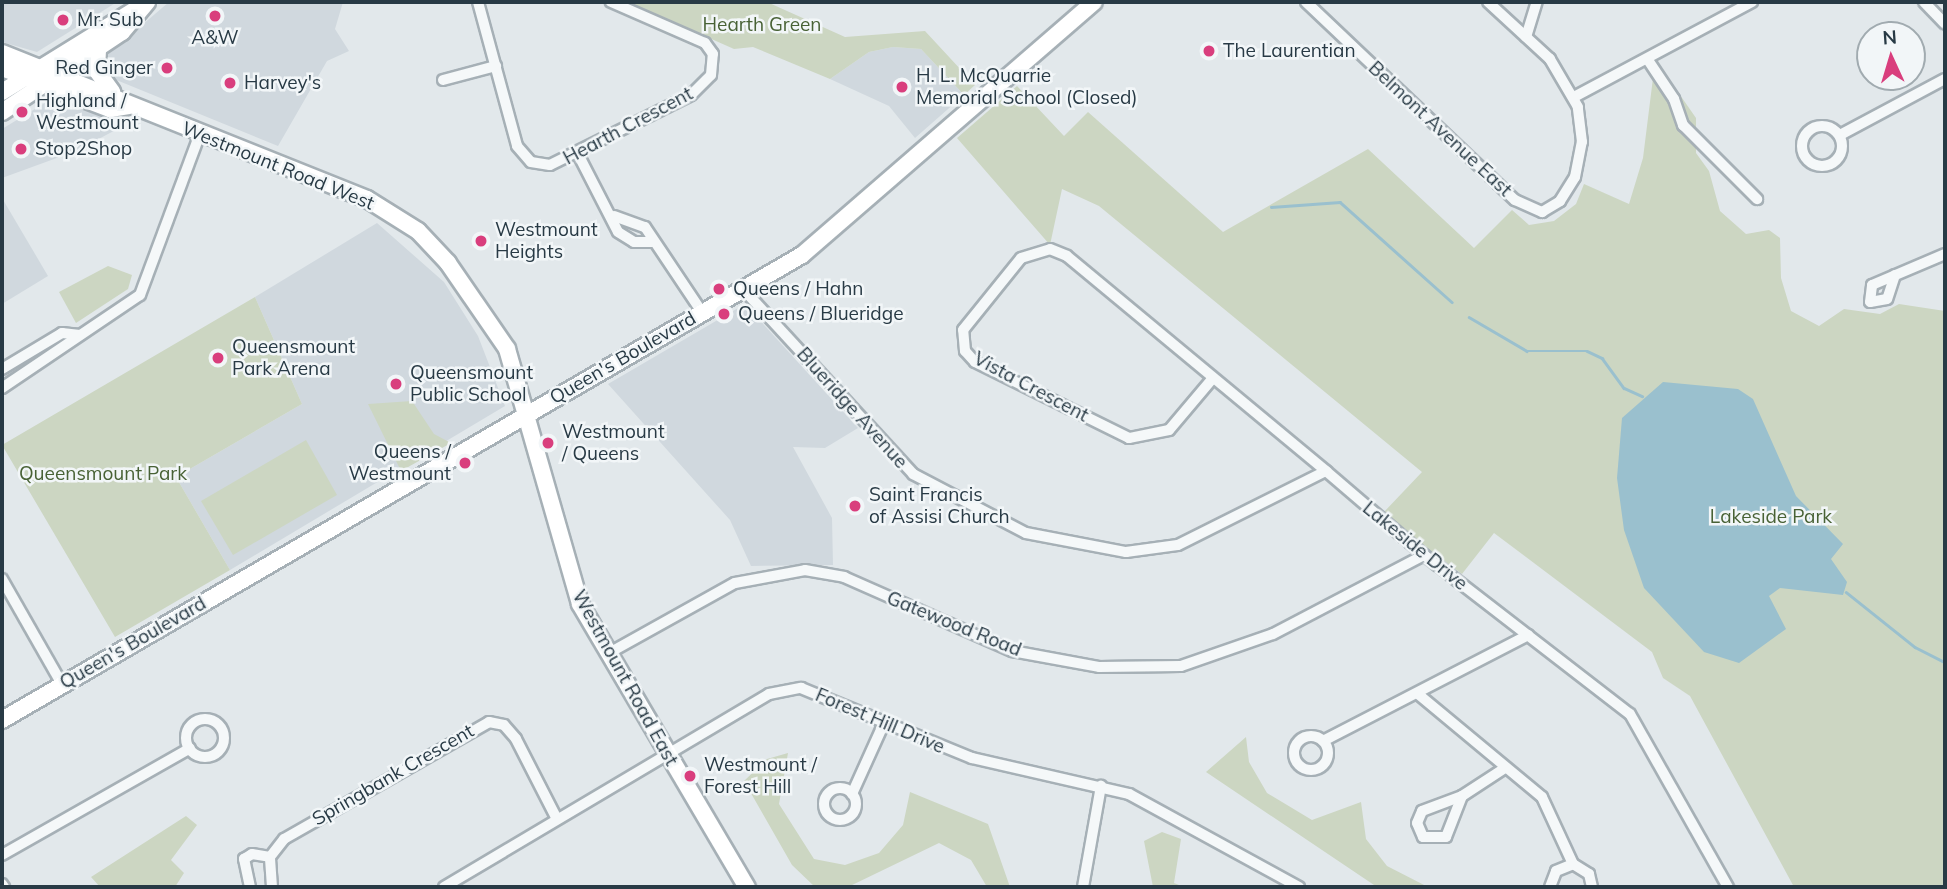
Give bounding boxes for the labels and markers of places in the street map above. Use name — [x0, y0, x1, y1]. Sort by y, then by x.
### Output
marker: A&W — [207, 8, 223, 24]
place label: Mr. Sub — [77, 9, 143, 31]
marker: Mr. Sub — [55, 12, 71, 28]
place label: A&W — [191, 27, 239, 49]
place label: The Laurentian — [1223, 40, 1356, 62]
marker: The Laurentian — [1201, 43, 1217, 59]
place label: Red Ginger — [55, 57, 153, 79]
marker: Red Ginger — [159, 60, 175, 76]
place label: H. L. McQuarrie Memorial School (Closed) — [916, 65, 1137, 109]
place label: Harvey's — [244, 72, 321, 94]
marker: Harvey's — [222, 75, 238, 91]
marker: H. L. McQuarrie Memorial School (Closed) — [894, 79, 910, 95]
place label: Highland / Westmount — [36, 90, 139, 134]
marker: Highland / Westmount — [14, 104, 30, 120]
place label: Stop2Shop — [35, 138, 132, 160]
marker: Stop2Shop — [13, 141, 29, 157]
place label: Westmount Heights — [495, 219, 598, 263]
marker: Westmount Heights — [473, 233, 489, 249]
place label: Queens / Hahn — [733, 278, 863, 300]
marker: Queens / Hahn — [711, 281, 727, 297]
place label: Queens / Blueridge — [738, 303, 904, 325]
marker: Queens / Blueridge — [716, 306, 732, 322]
place label: Queensmount Park Arena — [232, 336, 355, 380]
marker: Queensmount Park Arena — [210, 350, 226, 366]
place label: Queensmount Public School — [410, 362, 533, 406]
marker: Queensmount Public School — [388, 376, 404, 392]
place label: Westmount / Queens — [562, 421, 665, 465]
marker: Westmount / Queens — [540, 435, 556, 451]
place label: Queens / Westmount — [348, 441, 451, 485]
marker: Queens / Westmount — [457, 455, 473, 471]
place label: Saint Francis of Assisi Church — [869, 484, 1010, 528]
marker: Saint Francis of Assisi Church — [847, 498, 863, 514]
place label: Westmount / Forest Hill — [704, 754, 817, 798]
marker: Westmount / Forest Hill — [682, 768, 698, 784]

